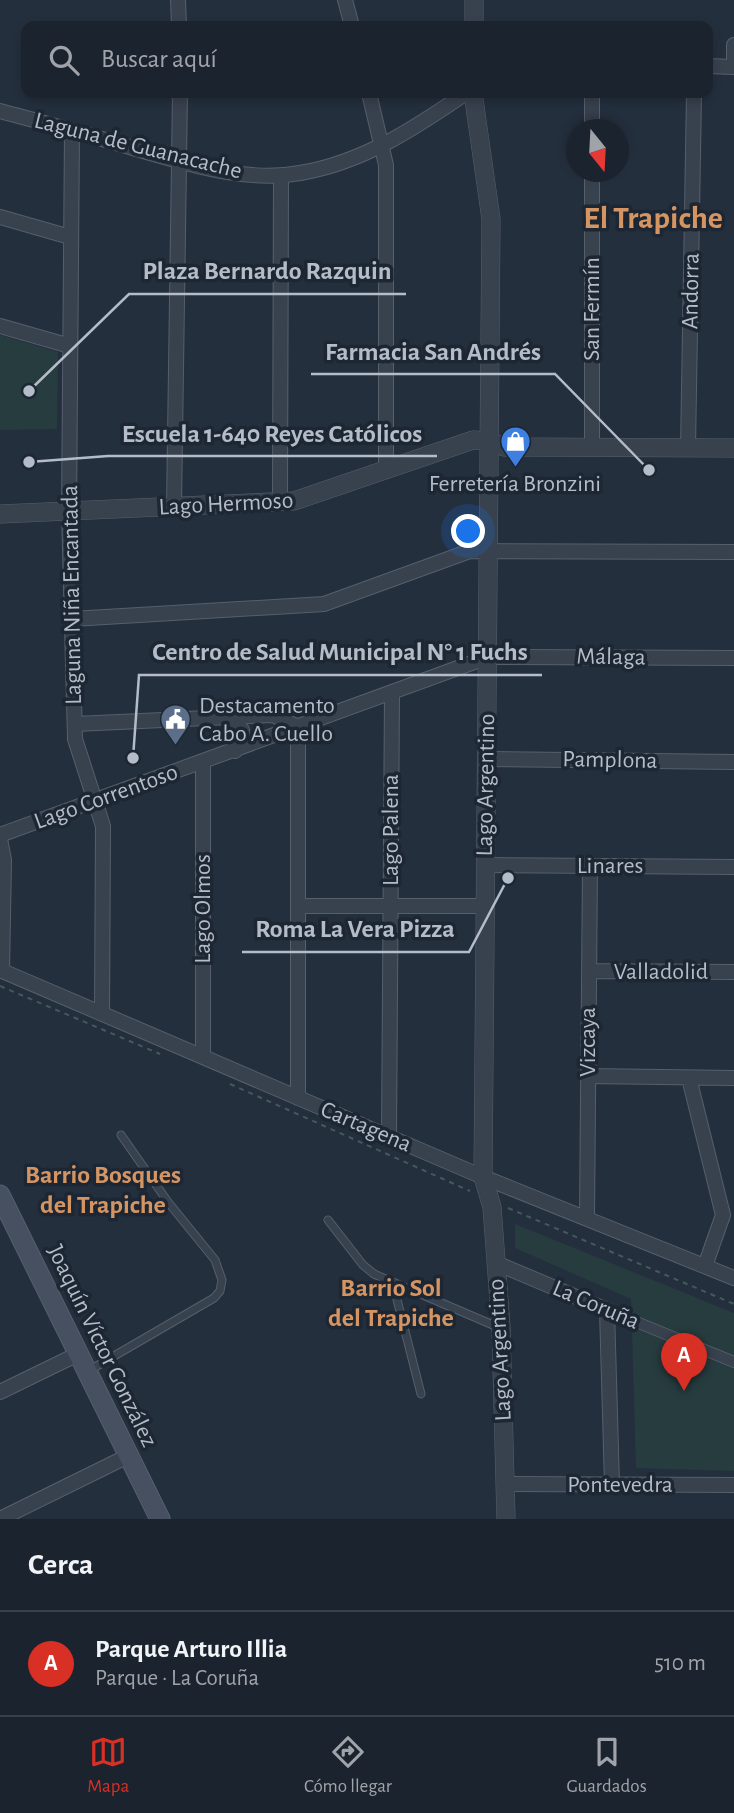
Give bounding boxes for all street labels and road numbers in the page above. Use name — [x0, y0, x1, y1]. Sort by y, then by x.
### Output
street label: Laguna de Guanacache — [32, 109, 244, 183]
street label: Andorra — [678, 253, 704, 329]
street label: San Fermín — [580, 257, 604, 361]
street label: Laguna Niña Encantada — [58, 485, 86, 705]
street label: Lago Hermoso — [158, 488, 294, 520]
street label: Málaga — [576, 644, 646, 670]
street label: Lago Argentino — [473, 713, 499, 857]
street label: Pamplona — [562, 747, 658, 773]
street label: Lago Correntoso — [31, 760, 181, 834]
street label: Lago Palena — [379, 774, 403, 886]
street label: Lago Olmos — [191, 854, 215, 964]
street label: Linares — [577, 854, 643, 878]
street label: Valladolid — [614, 960, 708, 984]
street label: Vizcaya — [576, 1007, 600, 1077]
street label: Cartagena — [317, 1097, 415, 1157]
street label: Joaquín Víctor González — [43, 1241, 161, 1451]
street label: La Coruña — [549, 1276, 643, 1334]
street label: Lago Argentino — [484, 1278, 516, 1422]
street label: Pontevedra — [567, 1473, 673, 1497]

